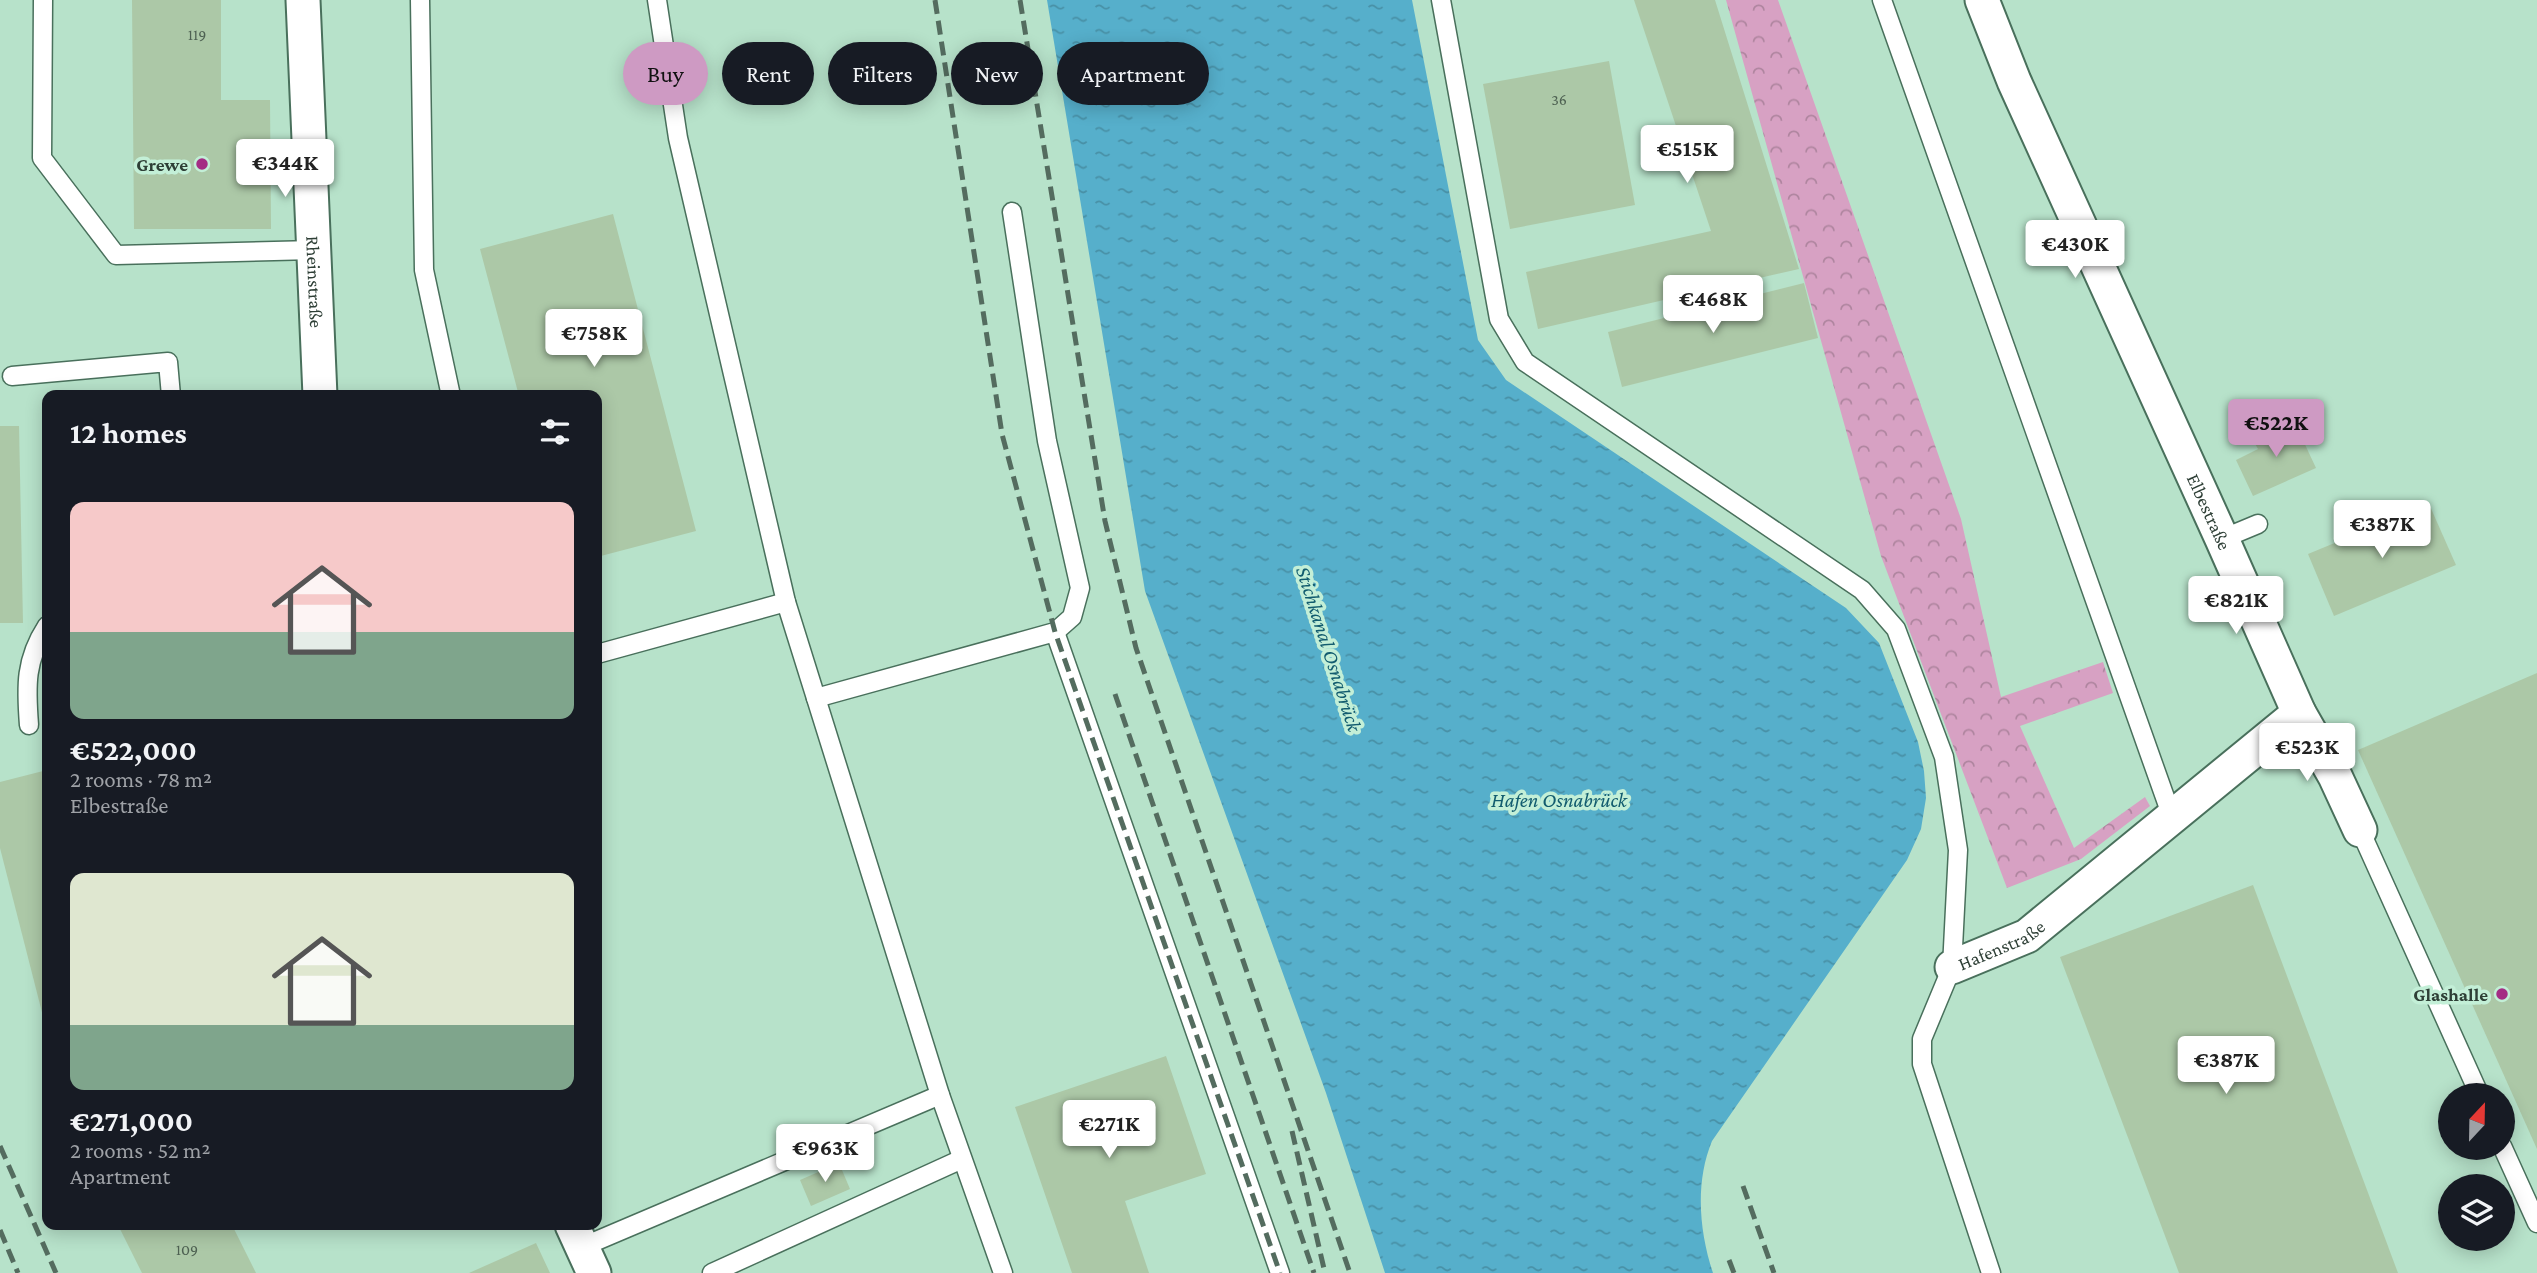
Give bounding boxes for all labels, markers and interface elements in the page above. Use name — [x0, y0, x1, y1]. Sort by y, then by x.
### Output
house number: 119 — [188, 26, 206, 43]
chip: Buy — [623, 42, 708, 105]
chip: Rent — [722, 42, 814, 105]
chip: Filters — [828, 42, 937, 105]
chip: New — [951, 42, 1043, 105]
chip: Apartment — [1057, 42, 1209, 105]
house number: 36 — [1551, 91, 1567, 108]
pin: €515K — [1638, 125, 1736, 185]
text: €515K — [1657, 135, 1717, 161]
pin: €344K — [236, 140, 334, 199]
text: €344K — [252, 149, 318, 175]
place label: Grewe — [136, 154, 188, 175]
marker: Grewe — [194, 156, 210, 172]
pin: €430K — [2026, 220, 2124, 280]
text: €430K — [2042, 230, 2108, 256]
street label: Rheinstraße — [302, 235, 327, 328]
pin: €468K — [1664, 276, 1762, 335]
text: €468K — [1679, 285, 1747, 311]
pin: €758K — [545, 310, 643, 369]
text: €758K — [561, 319, 627, 345]
pin: €522K — [2227, 400, 2325, 459]
text: €522K — [2244, 409, 2308, 435]
icon: filters — [536, 413, 574, 451]
text: 12 homes — [70, 416, 187, 449]
street label: Elbestraße — [2183, 470, 2235, 553]
pin: €387K — [2333, 500, 2431, 560]
text: €387K — [2350, 510, 2414, 536]
icon: home — [259, 547, 385, 673]
water label: Stichkanal Osnabrück — [1291, 563, 1367, 735]
pin: €821K — [2187, 576, 2285, 636]
text: €821K — [2204, 586, 2268, 612]
pin: €523K — [2258, 724, 2356, 783]
text: €522,000 — [70, 733, 197, 766]
text: €523K — [2275, 733, 2339, 759]
text: 2 rooms · 78 m² — [70, 766, 212, 792]
water label: Hafen Osnabrück — [1491, 788, 1628, 812]
text: Elbestraße — [70, 792, 168, 818]
street label: Hafenstraße — [1955, 916, 2049, 974]
icon: home — [259, 918, 385, 1044]
place label: Glashalle — [2413, 984, 2488, 1005]
marker: Glashalle — [2494, 986, 2510, 1002]
pin: €387K — [2177, 1036, 2275, 1096]
text: €387K — [2194, 1046, 2258, 1072]
north arrow — [2438, 1083, 2515, 1160]
map controls — [2438, 1083, 2515, 1251]
pin: €271K — [1060, 1100, 1158, 1160]
text: €271,000 — [70, 1104, 193, 1137]
text: €271K — [1079, 1110, 1139, 1136]
pin: €963K — [776, 1124, 874, 1184]
text: €963K — [792, 1134, 858, 1160]
text: 2 rooms · 52 m² — [70, 1137, 210, 1163]
text: Apartment — [70, 1163, 170, 1189]
button: layers — [2438, 1174, 2515, 1251]
house number: 109 — [176, 1241, 198, 1258]

